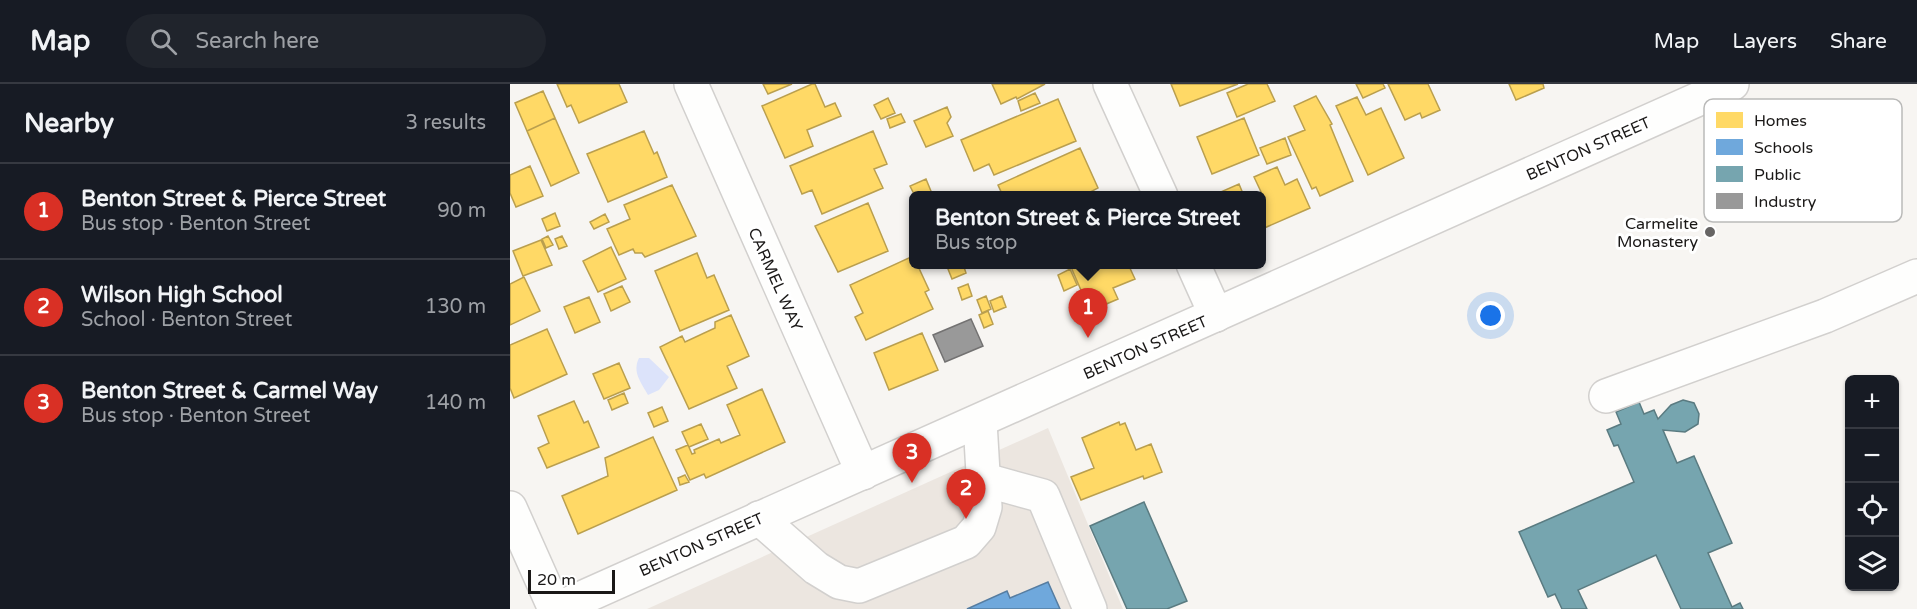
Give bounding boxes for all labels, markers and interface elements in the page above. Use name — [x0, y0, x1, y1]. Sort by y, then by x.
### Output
search box — [126, 14, 546, 68]
text: Map — [30, 24, 90, 58]
icon: search — [147, 25, 180, 58]
text: Search here — [195, 28, 319, 54]
text: Map — [1654, 29, 1699, 54]
text: Layers — [1732, 29, 1797, 54]
text: Share — [1830, 29, 1887, 54]
legend — [1704, 99, 1902, 222]
text: Nearby — [24, 108, 114, 139]
text: 3 results — [406, 111, 486, 135]
text: Homes — [1754, 111, 1807, 131]
street label: BENTON STREET — [1523, 112, 1654, 185]
text: Schools — [1754, 138, 1813, 158]
text: Public — [1754, 165, 1801, 185]
text: Benton Street & Pierce Street — [81, 186, 386, 212]
popup — [909, 191, 1266, 269]
text: Industry — [1754, 192, 1817, 212]
text: 1 — [37, 199, 50, 223]
text: 90 m — [437, 199, 486, 223]
text: Benton Street & Pierce Street — [935, 205, 1240, 231]
text: Bus stop · Benton Street — [81, 212, 310, 236]
place label: Carmelite Monastery — [1617, 214, 1698, 252]
street label: CARMEL WAY — [743, 225, 807, 334]
marker: Carmelite Monastery — [1703, 225, 1717, 239]
text: Bus stop — [935, 231, 1017, 255]
text: Wilson High School — [81, 282, 283, 308]
pin: 1 — [1068, 288, 1108, 338]
text: 2 — [37, 295, 50, 319]
text: 130 m — [425, 295, 486, 319]
your location — [1476, 301, 1505, 330]
text: School · Benton Street — [81, 308, 292, 332]
street label: BENTON STREET — [1080, 311, 1211, 384]
map controls — [1845, 375, 1899, 591]
button: + — [1845, 375, 1899, 429]
text: Benton Street & Carmel Way — [81, 378, 378, 404]
text: 3 — [37, 391, 50, 415]
text: 140 m — [425, 391, 486, 415]
text: Bus stop · Benton Street — [81, 404, 310, 428]
button: − — [1845, 429, 1899, 483]
pin: 3 — [892, 434, 932, 483]
pin: 2 — [946, 470, 986, 519]
button: locate — [1845, 483, 1899, 537]
street label: BENTON STREET — [636, 508, 767, 581]
button: layers — [1845, 537, 1899, 591]
scale bar — [528, 567, 615, 594]
text: 20 m — [537, 570, 576, 590]

